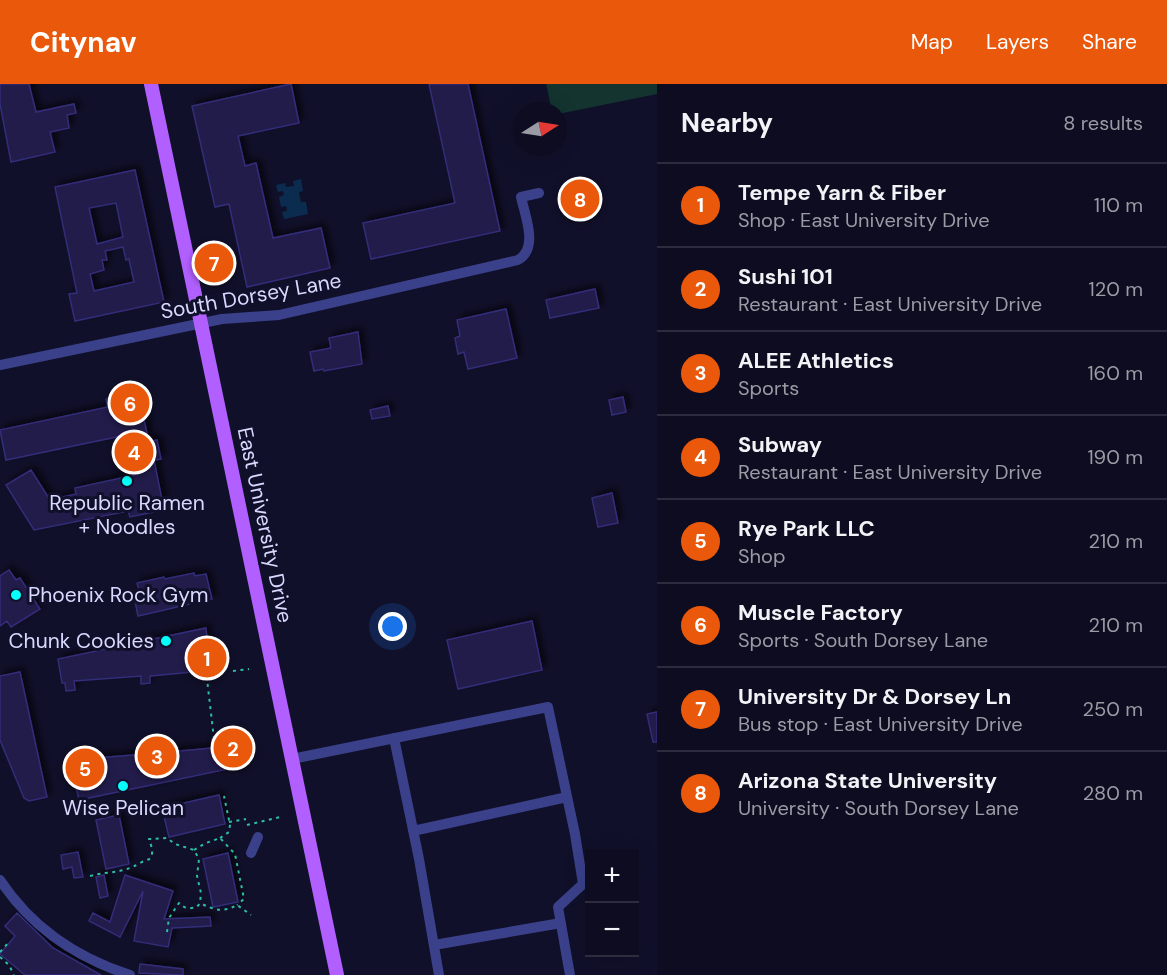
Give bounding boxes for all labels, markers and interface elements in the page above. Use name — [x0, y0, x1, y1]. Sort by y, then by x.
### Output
text: Citynav — [30, 24, 136, 61]
text: Map — [911, 28, 953, 56]
text: Layers — [986, 28, 1049, 56]
text: Share — [1082, 28, 1137, 56]
north arrow — [513, 102, 567, 156]
text: Nearby — [681, 106, 773, 140]
text: 8 results — [1063, 110, 1143, 136]
pin: 8 — [560, 176, 600, 222]
text: Tempe Yarn & Fiber — [738, 178, 946, 207]
text: 1 — [697, 192, 704, 218]
text: 110 m — [1094, 192, 1143, 218]
text: Shop · East University Drive — [738, 207, 990, 233]
pin: 7 — [194, 240, 234, 285]
text: Sushi 101 — [738, 262, 833, 291]
street label: South Dorsey Lane — [158, 266, 344, 326]
text: 2 — [695, 276, 706, 302]
text: 120 m — [1089, 276, 1143, 302]
text: Restaurant · East University Drive — [738, 291, 1042, 317]
text: ALEE Athletics — [738, 346, 894, 375]
text: 3 — [694, 360, 707, 386]
text: 160 m — [1087, 360, 1143, 386]
text: Sports — [738, 375, 799, 401]
pin: 6 — [110, 380, 150, 426]
street label: East University Drive — [231, 425, 299, 625]
pin: 4 — [114, 430, 154, 475]
text: Subway — [738, 430, 822, 459]
text: 4 — [694, 444, 707, 470]
text: 190 m — [1087, 444, 1143, 470]
text: Restaurant · East University Drive — [738, 459, 1042, 485]
marker: Republic Ramen + Noodles — [120, 474, 134, 488]
place label: Republic Ramen + Noodles — [49, 489, 205, 541]
text: Rye Park LLC — [738, 514, 875, 543]
text: 5 — [694, 528, 707, 554]
text: 210 m — [1088, 528, 1143, 554]
text: Shop — [738, 543, 785, 569]
place label: Phoenix Rock Gym — [28, 581, 209, 609]
marker: Phoenix Rock Gym — [9, 588, 23, 602]
text: Muscle Factory — [738, 598, 903, 627]
your location — [378, 612, 407, 641]
text: 6 — [694, 612, 707, 638]
text: 210 m — [1088, 612, 1143, 638]
place label: Chunk Cookies — [9, 627, 154, 655]
text: Sports · South Dorsey Lane — [738, 627, 988, 653]
marker: Chunk Cookies — [159, 634, 173, 648]
pin: 1 — [188, 636, 226, 680]
text: University Dr & Dorsey Ln — [738, 682, 1011, 711]
text: 7 — [695, 696, 706, 722]
text: 250 m — [1082, 696, 1143, 722]
text: Bus stop · East University Drive — [738, 711, 1023, 737]
pin: 2 — [214, 726, 252, 770]
pin: 3 — [138, 734, 176, 778]
pin: 5 — [66, 746, 104, 790]
text: Arizona State University — [738, 766, 997, 795]
marker: Wise Pelican — [116, 779, 130, 793]
text: 8 — [694, 780, 707, 806]
text: 280 m — [1083, 780, 1143, 806]
place label: Wise Pelican — [62, 794, 184, 822]
text: University · South Dorsey Lane — [738, 795, 1019, 821]
map controls — [585, 849, 639, 957]
button: + — [585, 849, 639, 903]
button: − — [585, 903, 639, 957]

